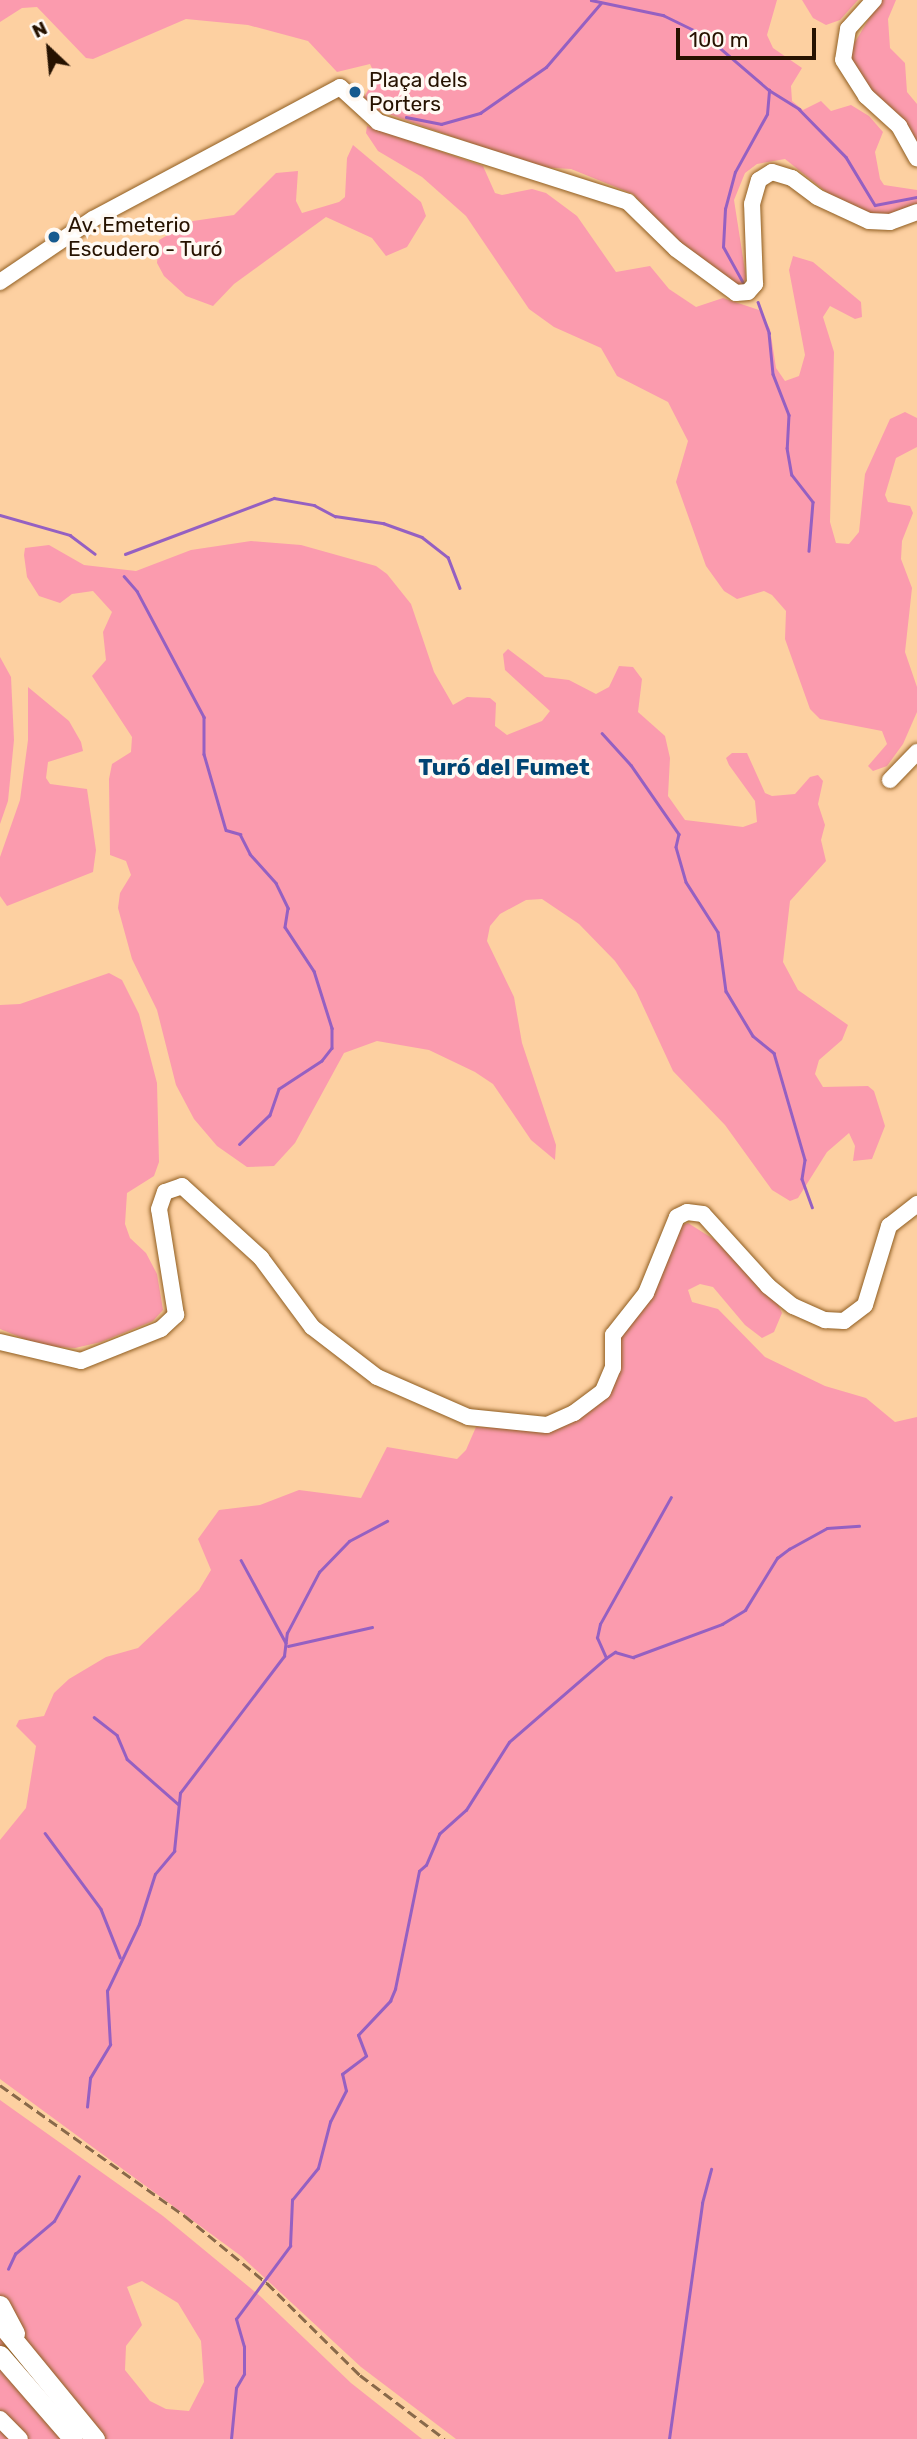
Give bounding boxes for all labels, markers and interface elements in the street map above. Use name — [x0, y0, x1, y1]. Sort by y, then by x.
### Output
north arrow — [14, 14, 84, 84]
scale bar — [679, 14, 819, 58]
text: N — [28, 16, 51, 43]
text: 100 m — [689, 27, 748, 52]
place label: Plaça dels Porters — [369, 67, 468, 117]
marker: Plaça dels Porters — [347, 84, 363, 100]
place label: Av. Emeterio Escudero - Turó — [68, 212, 223, 262]
marker: Av. Emeterio Escudero - Turó — [46, 229, 62, 245]
district label: Turó del Fumet — [418, 753, 590, 781]

